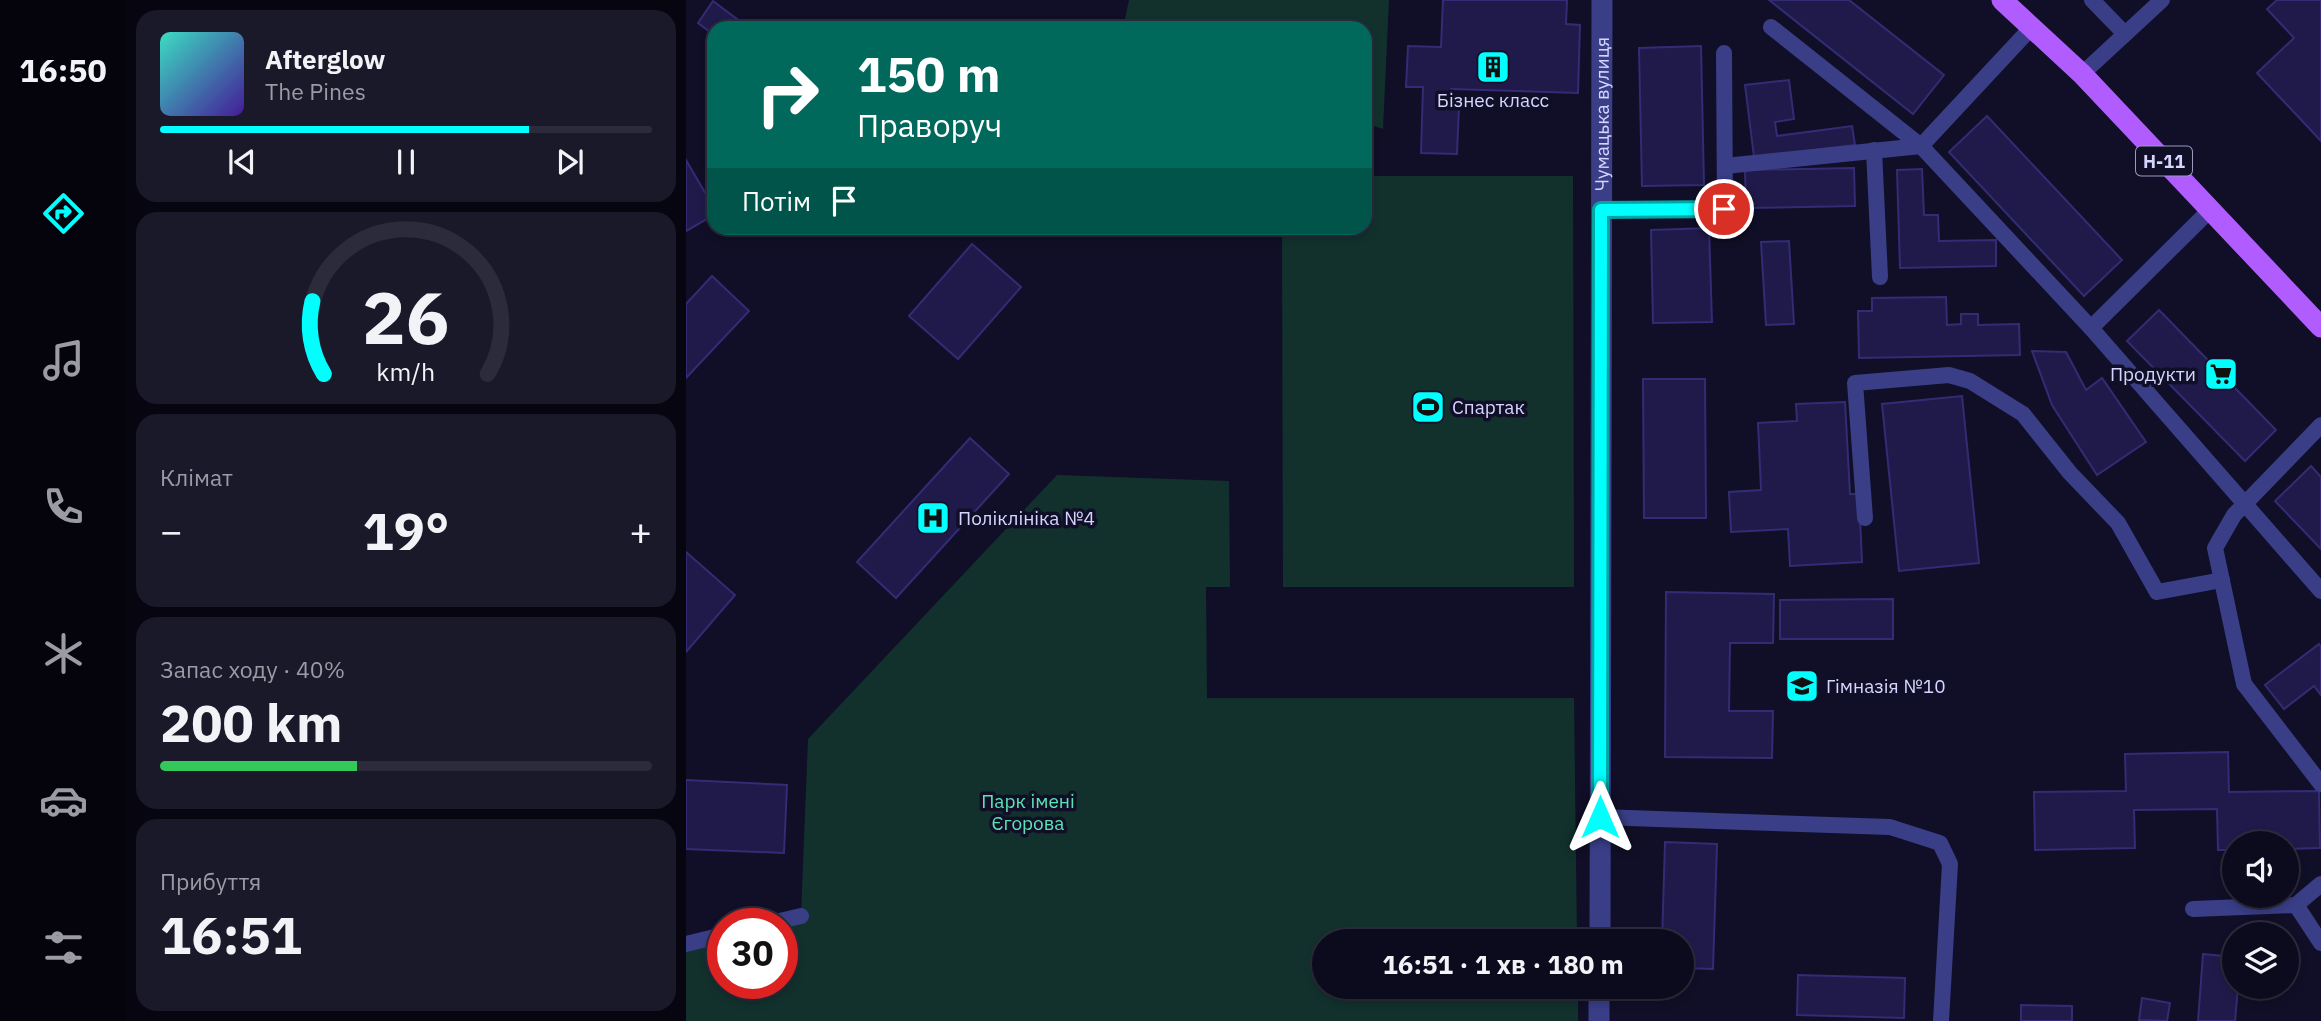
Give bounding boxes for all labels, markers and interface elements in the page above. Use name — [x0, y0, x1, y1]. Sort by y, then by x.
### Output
street label: Чумацька вулиця — [1590, 37, 1614, 191]
text: Afterglow — [265, 42, 385, 76]
text: 150 m — [857, 42, 1001, 105]
building icon: Бізнес класс — [1474, 48, 1512, 86]
text: 16:50 — [19, 49, 107, 91]
icon: right — [742, 49, 833, 140]
text: The Pines — [265, 76, 366, 106]
place label: Бізнес класс — [1437, 88, 1550, 112]
text: Праворуч — [857, 104, 1002, 146]
icon: previous — [223, 143, 261, 181]
icon: pause — [387, 143, 425, 181]
icon: next — [551, 143, 589, 181]
road number: Н-11 — [2136, 146, 2192, 176]
pin — [1694, 179, 1754, 239]
icon: arrive — [825, 182, 863, 220]
text: Потім — [742, 184, 811, 218]
icon: directions — [39, 189, 88, 238]
icon: arrive — [1705, 190, 1743, 228]
text: 26 — [362, 270, 450, 365]
icon: music — [39, 336, 88, 385]
text: km/h — [377, 355, 435, 388]
supermarket icon: Продукти — [2202, 355, 2240, 393]
place label: Продукти — [2110, 362, 2196, 386]
sports icon: Спартак — [1409, 388, 1447, 426]
place label: Спартак — [1452, 395, 1525, 419]
text: Клімат — [160, 462, 233, 492]
icon: phone — [39, 482, 88, 531]
text: 19° — [363, 497, 449, 564]
hospital icon: Поліклініка №4 — [914, 499, 952, 537]
text: − — [160, 506, 183, 555]
text: + — [629, 506, 652, 555]
place label: Поліклініка №4 — [958, 506, 1095, 530]
icon: climate — [39, 629, 88, 678]
text: Запас ходу · 40% — [160, 654, 345, 684]
school or university icon: Гімназія №10 — [1783, 667, 1821, 705]
place label: Гімназія №10 — [1826, 674, 1946, 698]
text: 200 km — [160, 689, 342, 756]
icon: car — [39, 776, 88, 825]
position arrow — [1563, 780, 1637, 854]
park label: Парк імені Єгорова — [981, 789, 1075, 835]
map controls — [2222, 831, 2299, 999]
button: sound — [2222, 831, 2299, 908]
text: Прибуття — [160, 866, 261, 896]
text: 16:51 — [160, 901, 302, 968]
speed limit sign: 30 — [707, 908, 798, 999]
button: layers — [2222, 922, 2299, 999]
icon: filters — [39, 923, 88, 972]
text: 16:51 · 1 хв · 180 m — [1382, 947, 1624, 981]

